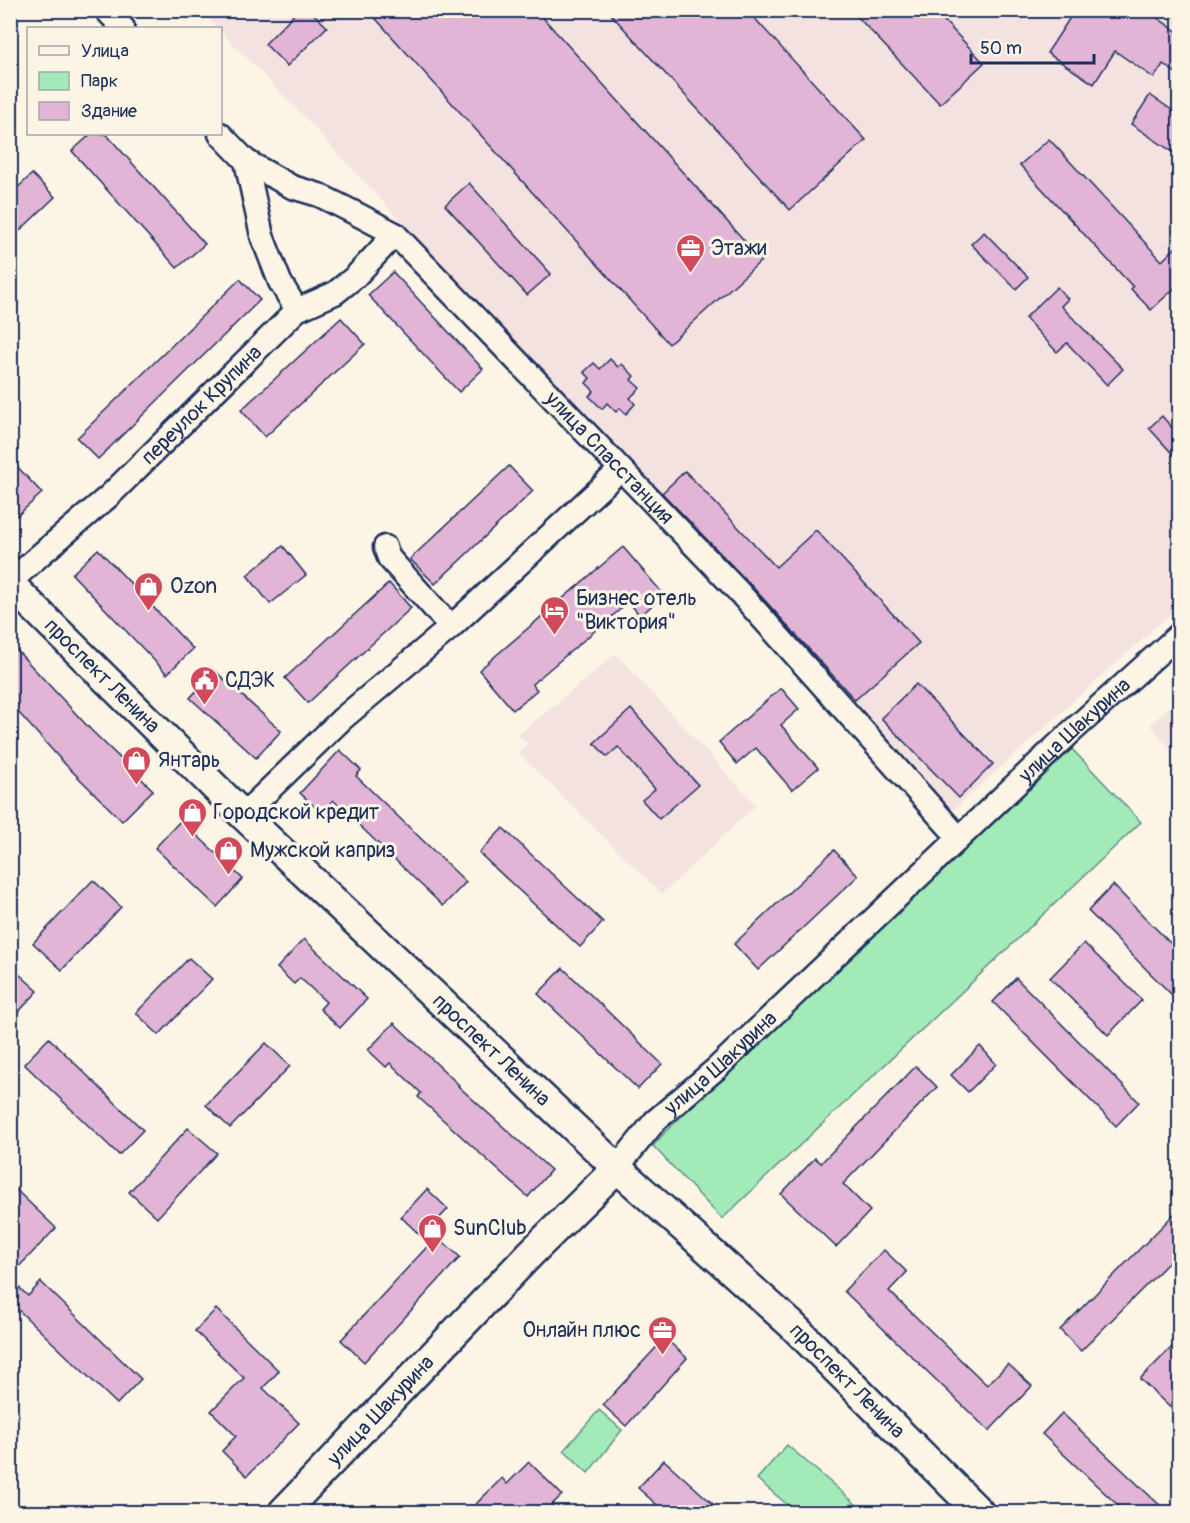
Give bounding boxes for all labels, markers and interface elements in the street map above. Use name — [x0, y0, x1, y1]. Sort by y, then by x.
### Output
legend — [27, 27, 222, 135]
scale bar — [971, 27, 1094, 65]
text: 50 m — [980, 37, 1022, 60]
text: Улица — [81, 40, 129, 63]
text: Парк — [81, 70, 118, 93]
text: Здание — [81, 100, 137, 123]
office icon: Этажи — [674, 232, 706, 274]
place label: Этажи — [711, 235, 767, 262]
street label: переулок Крупина — [135, 339, 267, 470]
street label: улица Спасстанция — [539, 385, 680, 530]
shop icon: Ozon — [133, 570, 165, 612]
place label: Ozon — [170, 573, 217, 600]
place label: Бизнес отель "Виктория" — [576, 585, 697, 636]
hotel icon: Бизнес отель "Виктория" — [539, 594, 571, 636]
street label: проспект Ленина — [39, 612, 166, 739]
public building icon: СДЭК — [188, 664, 220, 706]
place label: СДЭК — [225, 667, 275, 694]
street label: улица Шакурина — [1012, 671, 1136, 789]
shop icon: Янтарь — [121, 744, 153, 786]
place label: Янтарь — [158, 747, 221, 774]
shop icon: Городской кредит — [176, 796, 208, 838]
place label: Городской кредит — [213, 799, 380, 826]
shop icon: Мужской каприз — [213, 834, 245, 876]
place label: Мужской каприз — [250, 837, 396, 864]
street label: проспект Ленина — [427, 987, 556, 1112]
street label: улица Шакурина — [658, 1005, 783, 1122]
shop icon: SunClub — [416, 1212, 448, 1254]
place label: SunClub — [453, 1215, 527, 1242]
office icon: Онлайн плюс — [646, 1314, 678, 1356]
place label: Онлайн плюс — [522, 1317, 641, 1344]
street label: проспект Ленина — [784, 1317, 911, 1444]
street label: улица Шакурина — [321, 1349, 440, 1472]

